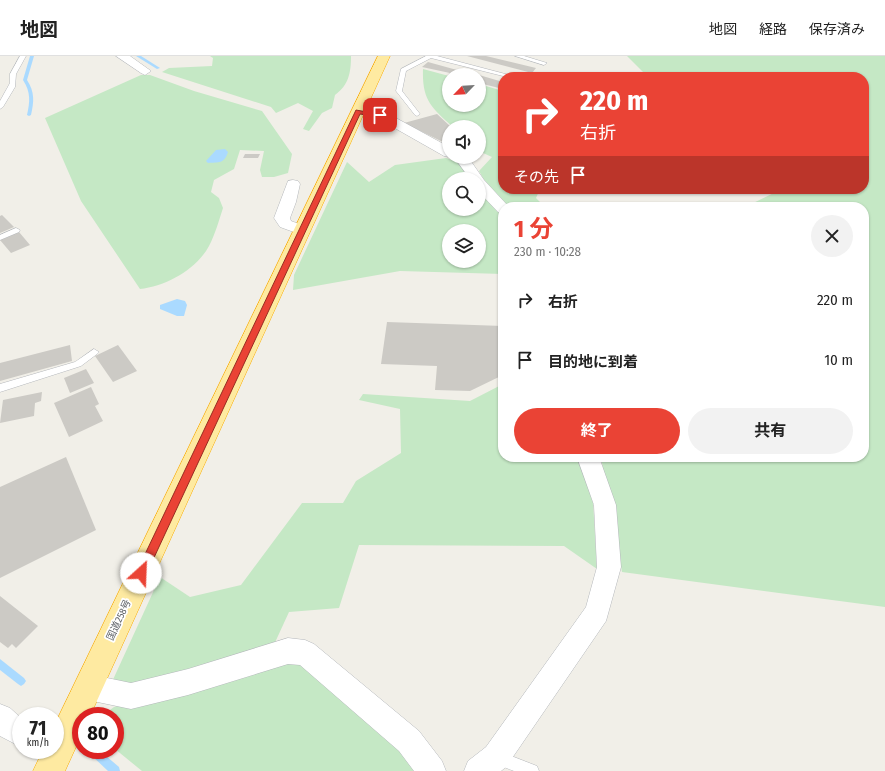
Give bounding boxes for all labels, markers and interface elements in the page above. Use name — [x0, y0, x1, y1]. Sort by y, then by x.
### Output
text: 地図 — [20, 18, 58, 41]
text: 地図 — [709, 21, 737, 38]
text: 経路 — [759, 21, 787, 38]
text: 保存済み — [809, 21, 865, 38]
north arrow — [442, 68, 486, 112]
map controls — [442, 68, 486, 268]
text: 220 m — [580, 84, 648, 117]
icon: right — [514, 88, 566, 140]
pin — [363, 98, 397, 132]
icon: arrive — [369, 104, 391, 126]
button: sound — [442, 120, 486, 164]
text: 右折 — [580, 122, 616, 144]
icon: arrive — [567, 164, 589, 186]
text: その先 — [514, 168, 559, 186]
button: search — [442, 172, 486, 216]
text: 1 分 — [514, 215, 553, 243]
button: close — [811, 215, 853, 257]
button: layers — [442, 224, 486, 268]
text: 230 m · 10:28 — [514, 244, 581, 259]
icon: right — [514, 289, 536, 311]
text: 220 m — [817, 291, 853, 309]
text: 右折 — [548, 293, 578, 311]
icon: arrive — [514, 349, 536, 371]
text: 10 m — [824, 351, 853, 369]
text: 目的地に到着 — [548, 353, 638, 371]
button: 終了 — [514, 408, 680, 454]
button: 共有 — [688, 408, 853, 454]
position arrow — [120, 552, 162, 594]
street label: 国道258号 — [104, 598, 134, 642]
speed limit sign: 80 — [72, 707, 124, 759]
text: 71 — [30, 716, 46, 740]
text: km/h — [27, 737, 49, 749]

